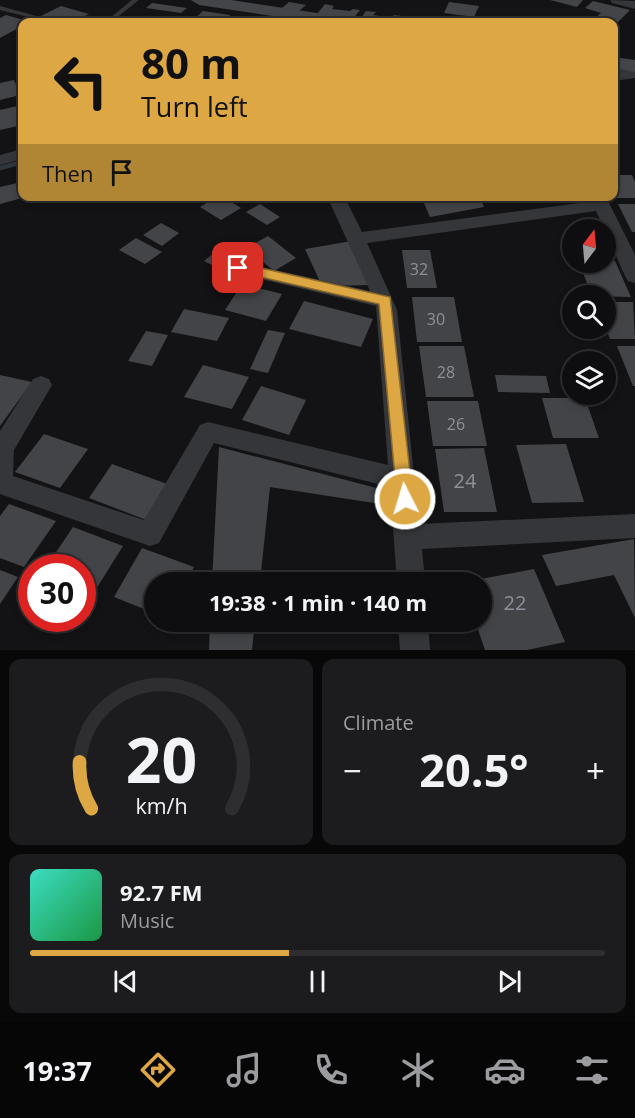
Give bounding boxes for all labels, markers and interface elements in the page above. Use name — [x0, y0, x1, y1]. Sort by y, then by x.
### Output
text: 80 m — [141, 34, 241, 91]
icon: left — [42, 42, 120, 120]
text: Turn left — [141, 88, 248, 125]
icon: arrive — [105, 156, 138, 189]
text: Then — [42, 158, 93, 188]
north arrow — [562, 219, 616, 273]
map controls — [562, 219, 616, 405]
pin — [212, 242, 263, 293]
icon: arrive — [221, 251, 254, 284]
house number: 32 — [410, 258, 428, 280]
button: search — [562, 285, 616, 339]
house number: 30 — [427, 308, 445, 330]
button: layers — [562, 351, 616, 405]
house number: 28 — [437, 361, 455, 383]
house number: 26 — [447, 413, 465, 435]
position arrow — [373, 467, 437, 531]
house number: 24 — [454, 467, 477, 494]
speed limit sign: 30 — [18, 554, 96, 632]
text: 19:38 · 1 min · 140 m — [209, 587, 427, 617]
house number: 22 — [504, 589, 526, 616]
text: Climate — [343, 709, 414, 736]
text: 20 — [125, 716, 197, 801]
text: 20.5° — [419, 739, 529, 800]
text: − — [343, 748, 362, 793]
text: + — [586, 748, 605, 793]
text: km/h — [135, 791, 187, 820]
text: 92.7 FM — [120, 877, 203, 907]
text: Music — [120, 907, 174, 934]
icon: previous — [109, 965, 142, 998]
icon: pause — [301, 965, 334, 998]
icon: next — [493, 965, 526, 998]
icon: directions — [137, 1049, 179, 1091]
icon: music — [223, 1049, 265, 1091]
icon: phone — [310, 1049, 352, 1091]
icon: climate — [397, 1049, 439, 1091]
icon: car — [484, 1049, 526, 1091]
icon: filters — [571, 1049, 613, 1091]
text: 19:37 — [22, 1052, 92, 1089]

